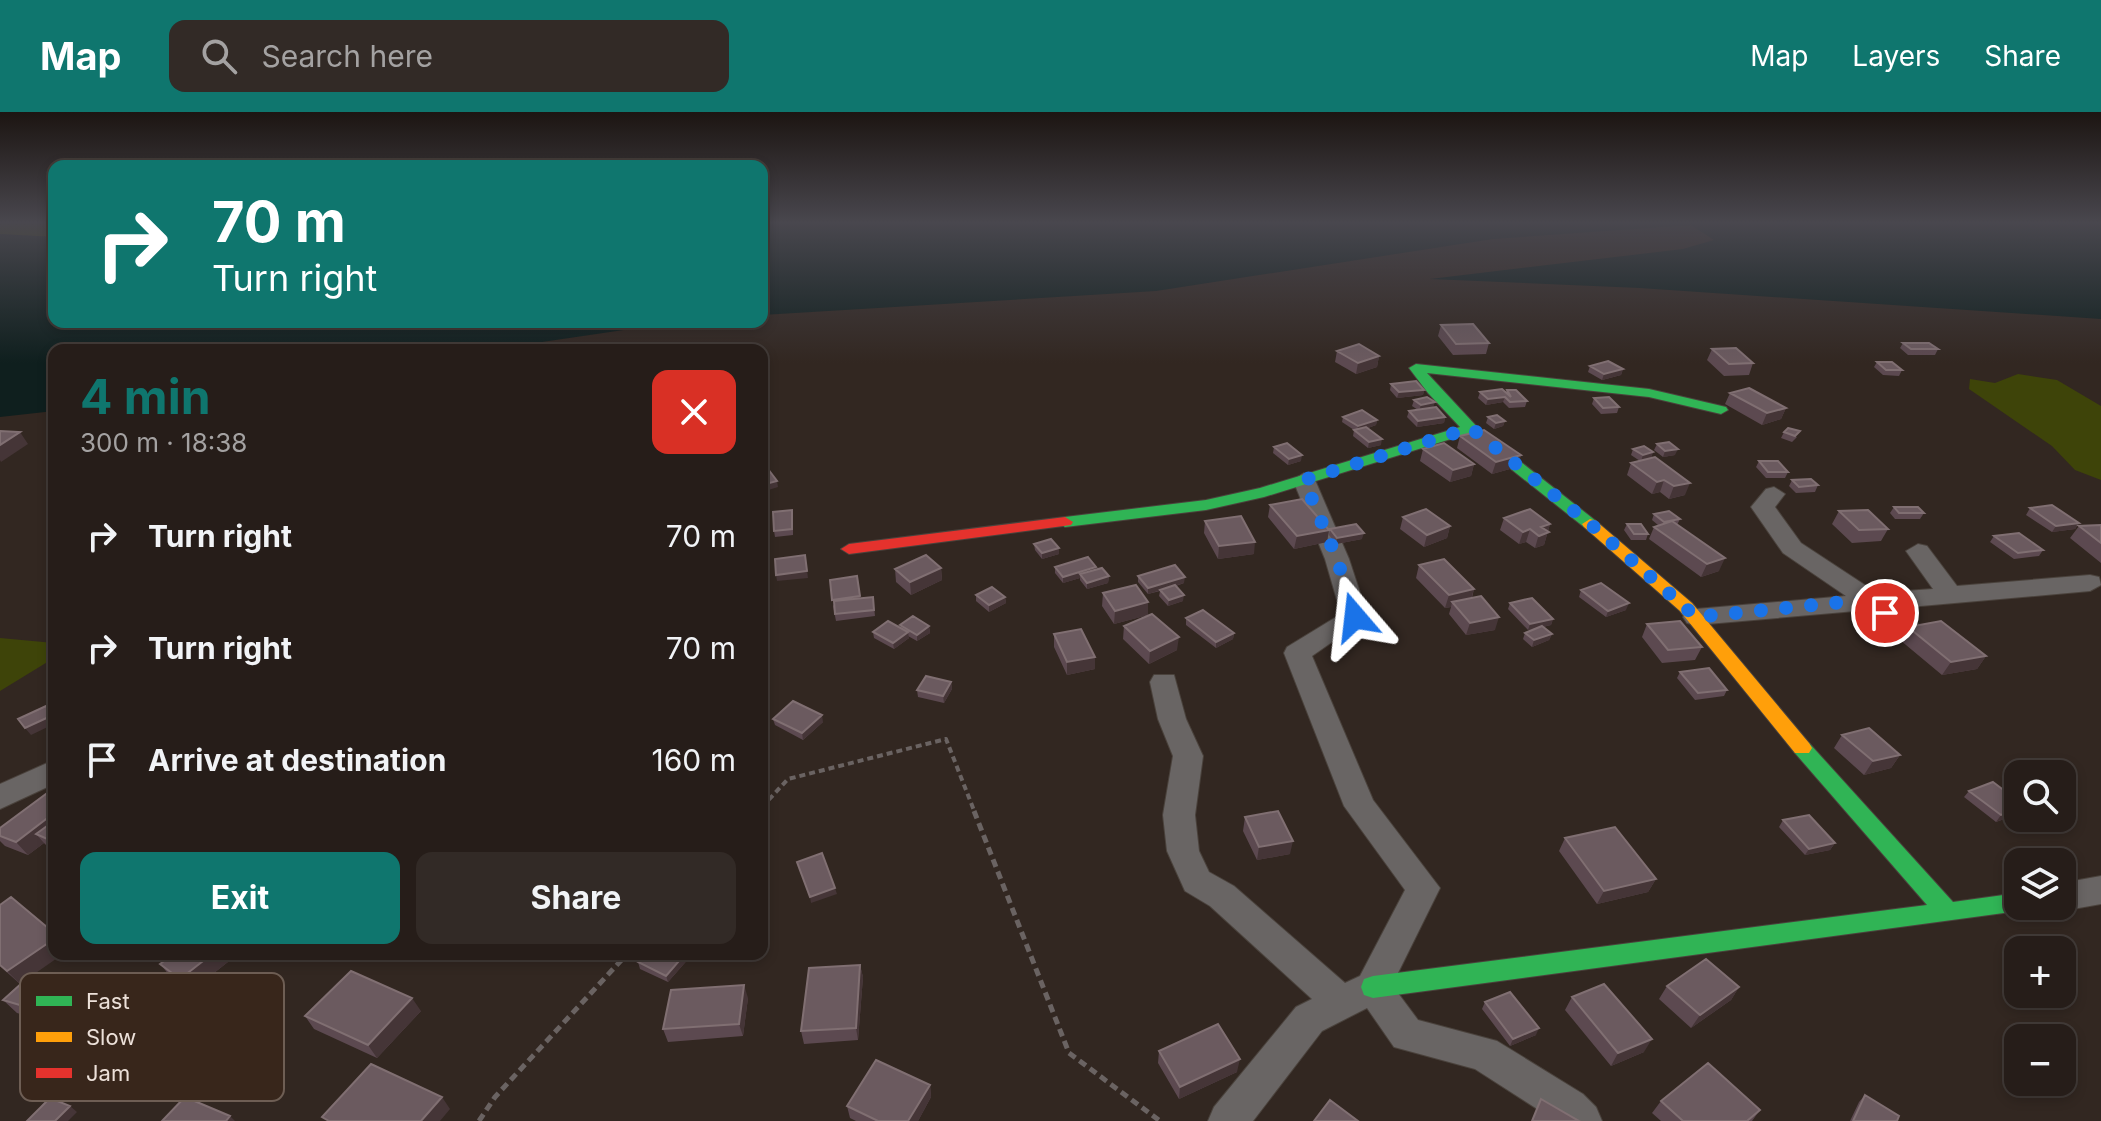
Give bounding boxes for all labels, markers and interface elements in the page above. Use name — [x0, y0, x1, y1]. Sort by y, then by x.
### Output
search box — [169, 20, 729, 92]
text: Map — [40, 33, 121, 79]
icon: search — [197, 34, 241, 78]
text: Search here — [261, 38, 433, 74]
text: Map — [1750, 39, 1808, 73]
text: Layers — [1852, 39, 1940, 73]
text: Share — [1984, 39, 2061, 73]
text: 70 m — [212, 188, 346, 256]
icon: right — [80, 192, 184, 296]
text: Turn right — [212, 256, 377, 300]
text: 4 min — [80, 367, 211, 426]
button: close — [652, 370, 736, 454]
text: 300 m · 18:38 — [80, 427, 247, 458]
icon: right — [80, 514, 124, 558]
text: Turn right — [148, 518, 292, 554]
text: 70 m — [666, 518, 736, 554]
position arrow — [1313, 575, 1397, 659]
pin — [1851, 579, 1919, 647]
icon: arrive — [1863, 591, 1907, 635]
icon: right — [80, 626, 124, 670]
text: Turn right — [148, 630, 292, 666]
text: 70 m — [666, 630, 736, 666]
icon: arrive — [80, 738, 124, 782]
text: Arrive at destination — [148, 742, 446, 778]
text: 160 m — [652, 742, 736, 778]
map controls — [2004, 760, 2076, 1096]
button: search — [2004, 760, 2076, 832]
button: layers — [2004, 848, 2076, 920]
button: Exit — [80, 852, 400, 944]
button: Share — [416, 852, 736, 944]
button: + — [2004, 936, 2076, 1008]
legend — [20, 973, 284, 1101]
text: Fast — [86, 988, 130, 1014]
text: Slow — [86, 1024, 136, 1050]
button: − — [2004, 1024, 2076, 1096]
text: Jam — [86, 1060, 130, 1086]

